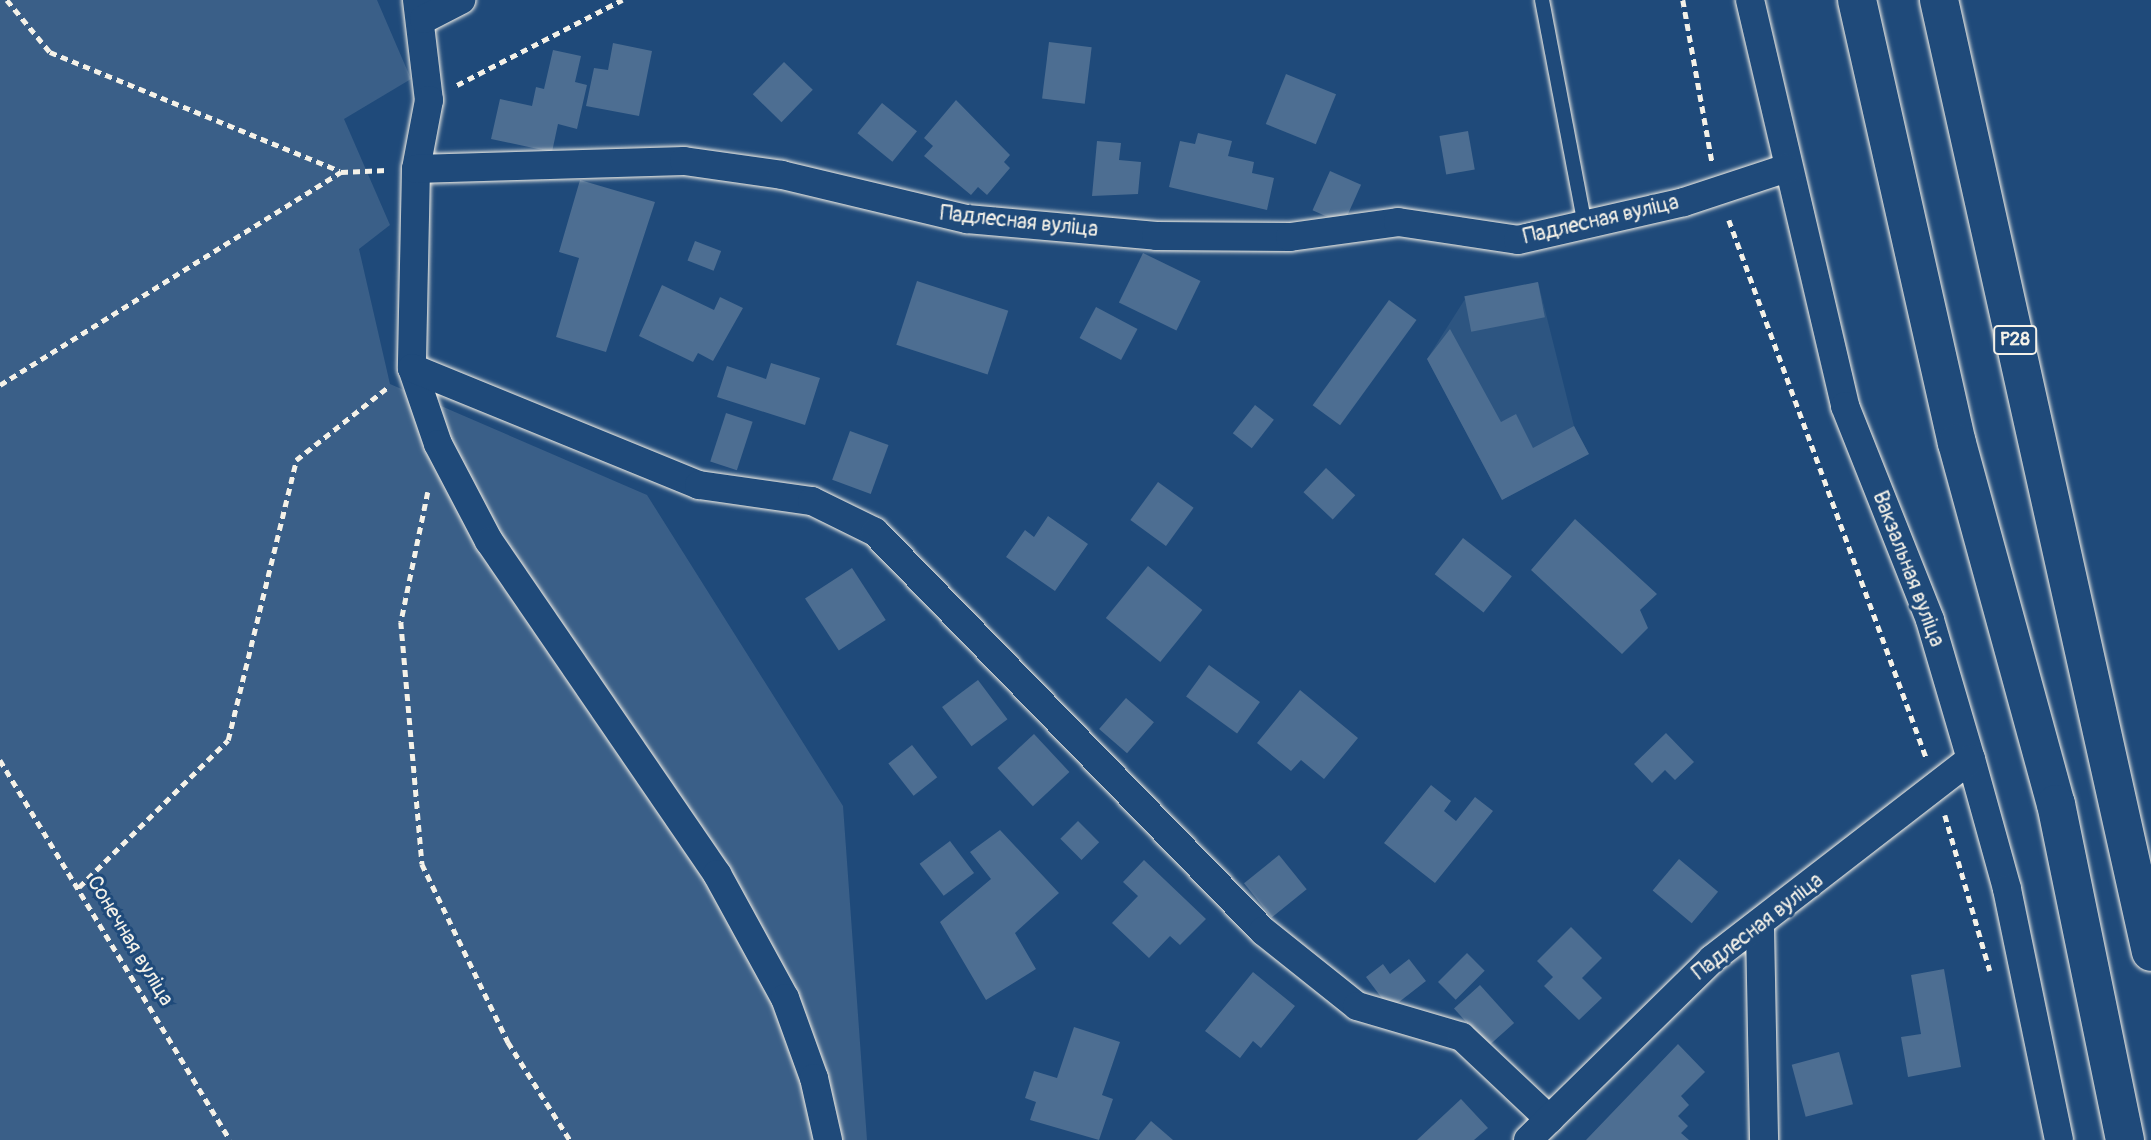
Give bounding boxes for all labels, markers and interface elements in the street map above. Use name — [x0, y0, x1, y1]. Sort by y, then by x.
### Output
street label: Падлесная вуліца — [1521, 190, 1681, 250]
street label: Падлесная вуліца — [939, 201, 1099, 243]
road number: Р28 — [1992, 324, 2038, 356]
street label: Вакзальная вуліца — [1867, 488, 1949, 650]
street label: Падлесная вуліца — [1688, 868, 1828, 986]
street label: Сонечная вуліца — [81, 871, 179, 1011]

